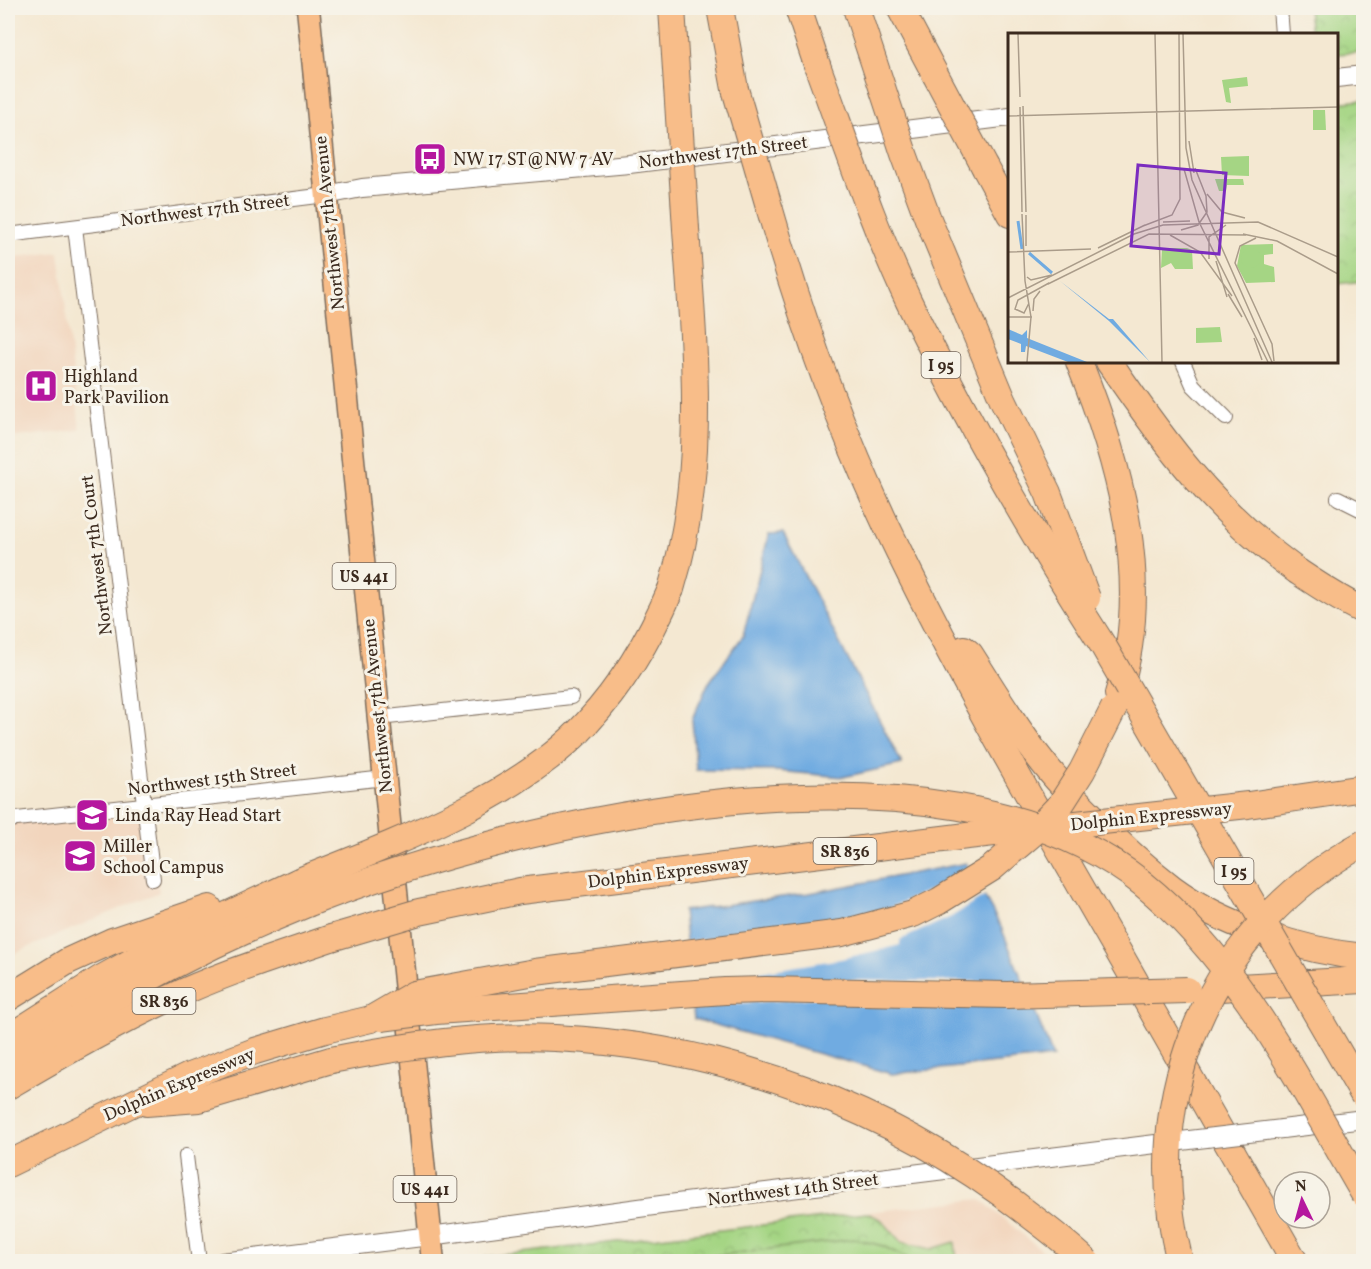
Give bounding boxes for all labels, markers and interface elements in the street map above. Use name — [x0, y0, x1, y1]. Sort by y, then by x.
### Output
inset map — [1008, 33, 1338, 363]
street label: Northwest 17th Street — [637, 131, 809, 176]
street label: Northwest 7th Avenue — [309, 135, 352, 311]
bus stop icon: NW 17 ST@NW 7 AV — [412, 141, 448, 177]
place label: NW 17 ST@NW 7 AV — [453, 148, 614, 173]
street label: Northwest 17th Street — [119, 189, 291, 234]
road number: I 95 — [922, 352, 960, 378]
place label: Highland Park Pavilion — [64, 365, 170, 411]
hospital icon: Highland Park Pavilion — [23, 368, 59, 404]
street label: Northwest 7th Court — [75, 473, 120, 636]
road number: US 441 — [332, 563, 395, 589]
street label: Northwest 7th Avenue — [357, 618, 400, 794]
street label: Northwest 15th Street — [126, 758, 298, 803]
school or university icon: Linda Ray Head Start — [74, 797, 110, 833]
street label: Dolphin Expressway — [1069, 797, 1233, 838]
place label: Linda Ray Head Start — [115, 804, 281, 829]
place label: Miller School Campus — [103, 835, 224, 881]
school or university icon: Miller School Campus — [62, 838, 98, 874]
road number: SR 836 — [814, 838, 876, 864]
street label: Dolphin Expressway — [586, 851, 750, 896]
road number: I 95 — [1214, 858, 1254, 884]
road number: SR 836 — [132, 988, 195, 1014]
street label: Dolphin Expressway — [100, 1042, 259, 1129]
street label: Northwest 14th Street — [706, 1168, 880, 1213]
north arrow — [1272, 1170, 1332, 1230]
road number: US 441 — [394, 1176, 456, 1202]
text: N — [1294, 1176, 1308, 1199]

